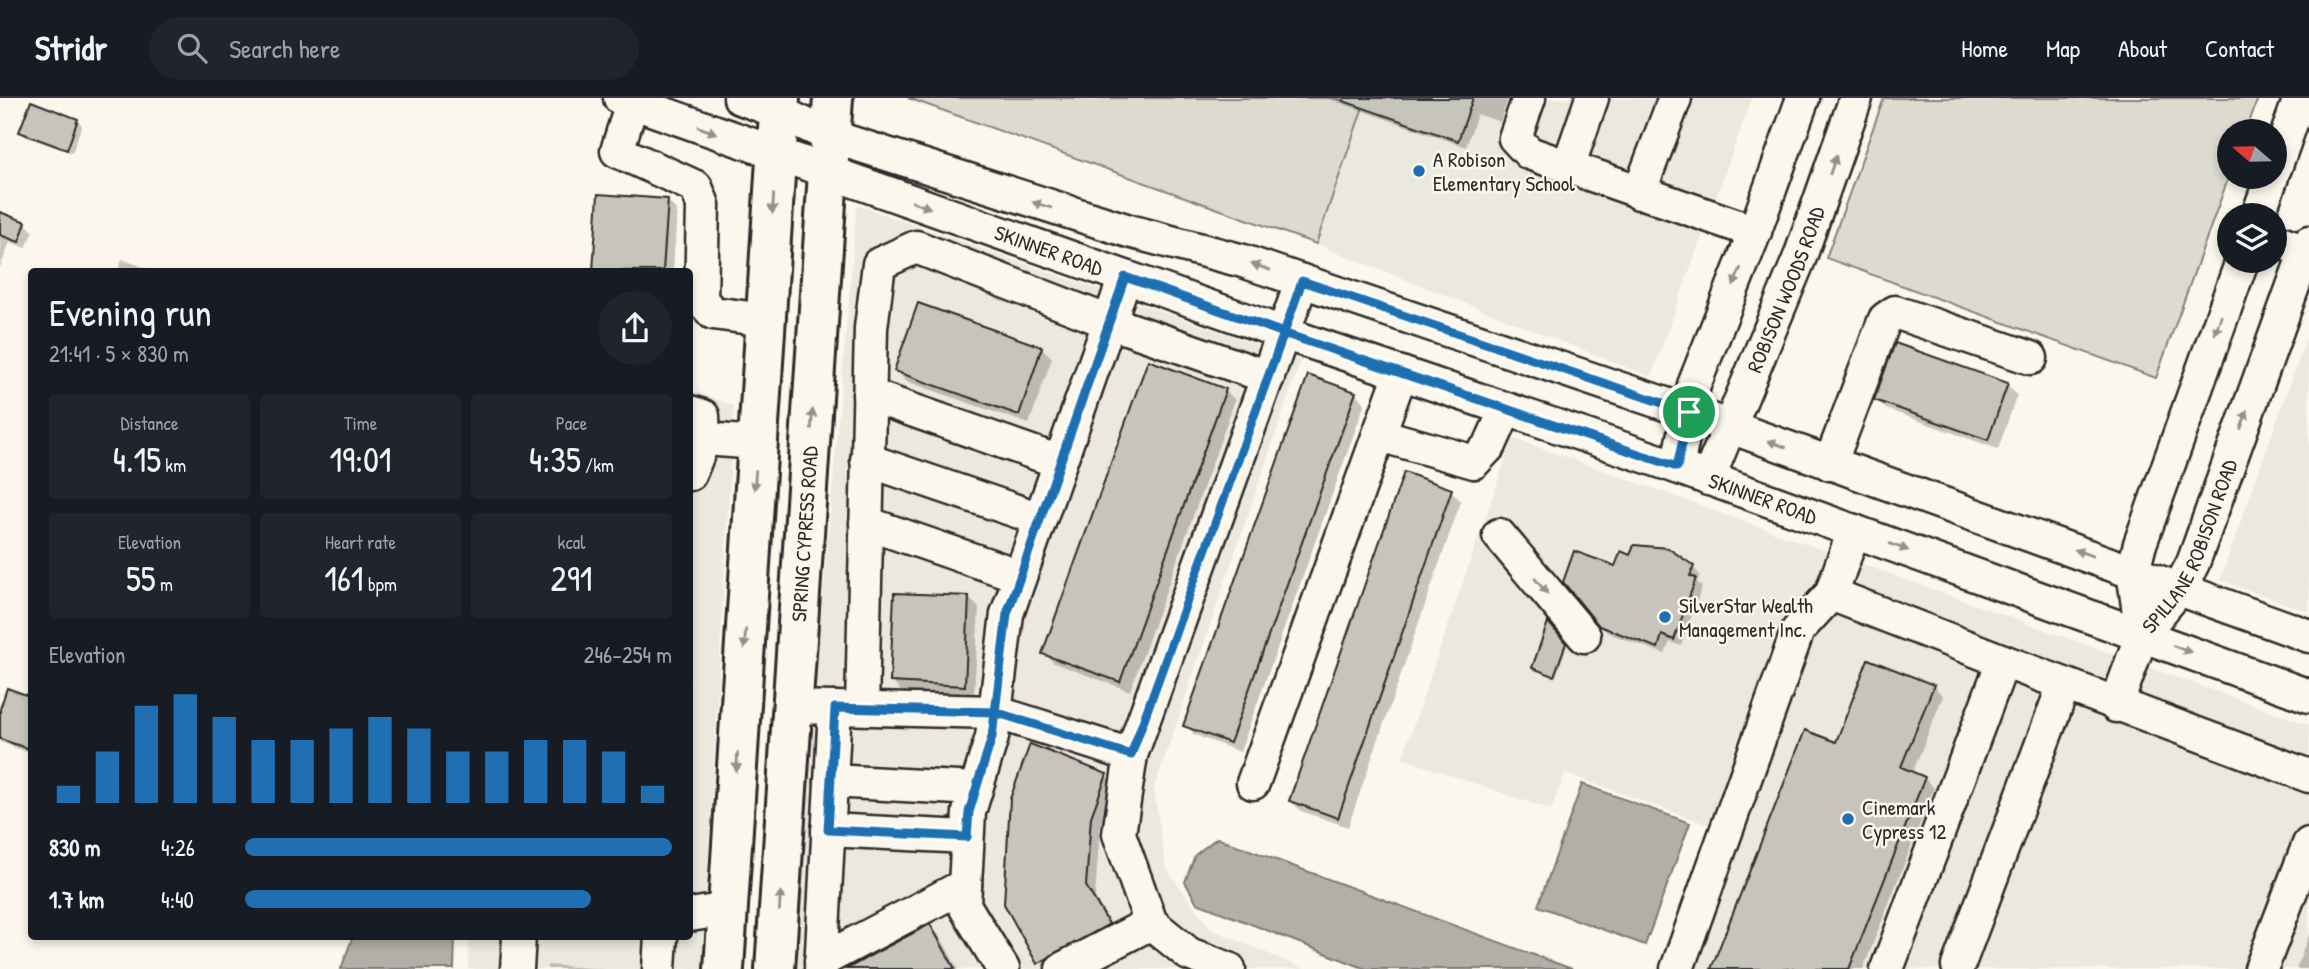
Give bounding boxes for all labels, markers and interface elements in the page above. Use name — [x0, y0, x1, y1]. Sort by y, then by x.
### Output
search box — [149, 17, 639, 80]
text: Stridr — [35, 26, 107, 70]
icon: search — [173, 29, 211, 67]
text: Search here — [229, 31, 340, 66]
text: Home — [1961, 32, 2008, 64]
text: Map — [2046, 32, 2080, 64]
text: About — [2118, 32, 2167, 64]
text: Contact — [2205, 32, 2274, 64]
north arrow — [2217, 119, 2287, 189]
map controls — [2217, 119, 2287, 273]
one-way arrow — [696, 125, 717, 136]
place label: A Robison Elementary School — [1433, 145, 1575, 198]
one-way arrow — [1828, 154, 1839, 175]
marker: A Robison Elementary School — [1411, 163, 1427, 179]
one-way arrow — [767, 193, 778, 215]
one-way arrow — [1032, 199, 1053, 209]
one-way arrow — [911, 200, 932, 211]
street label: ROBISON WOODS ROAD — [1739, 202, 1831, 377]
button: layers — [2217, 203, 2287, 273]
street label: SKINNER ROAD — [991, 217, 1107, 282]
one-way arrow — [1250, 261, 1271, 272]
one-way arrow — [1732, 267, 1743, 288]
text: Evening run — [49, 286, 212, 338]
button: share — [598, 291, 672, 365]
one-way arrow — [2213, 315, 2224, 336]
text: 21:41 · 5 × 830 m — [49, 338, 189, 369]
pin — [1659, 382, 1719, 442]
icon: arrive — [1670, 393, 1708, 431]
one-way arrow — [807, 408, 818, 430]
text: Distance — [120, 410, 179, 436]
text: Time — [344, 410, 377, 436]
text: Pace — [556, 410, 587, 436]
one-way arrow — [2239, 410, 2250, 431]
text: 4.15 — [113, 436, 161, 483]
text: 19:01 — [329, 436, 392, 483]
text: 4:35 — [529, 436, 581, 483]
one-way arrow — [1767, 439, 1788, 450]
street label: SPRING CYPRESS ROAD — [784, 445, 824, 623]
text: km — [161, 452, 186, 478]
text: /km — [581, 452, 614, 478]
street label: SPILLANE ROBISON ROAD — [2134, 455, 2244, 639]
street label: SKINNER ROAD — [1705, 465, 1821, 531]
one-way arrow — [750, 469, 761, 491]
text: Elevation — [118, 529, 181, 555]
text: Heart rate — [325, 529, 396, 555]
text: kcal — [558, 529, 585, 555]
one-way arrow — [1889, 542, 1910, 553]
one-way arrow — [2073, 548, 2094, 559]
text: 55 — [126, 555, 156, 602]
text: 161 — [324, 555, 364, 602]
text: 291 — [551, 555, 592, 602]
text: m — [156, 571, 173, 597]
text: bpm — [364, 571, 397, 597]
one-way arrow — [1533, 577, 1548, 594]
place label: SilverStar Wealth Management Inc. — [1679, 591, 1813, 644]
marker: SilverStar Wealth Management Inc. — [1657, 609, 1673, 625]
one-way arrow — [739, 628, 750, 650]
text: Elevation — [49, 639, 125, 670]
text: 246–254 m — [584, 639, 672, 670]
one-way arrow — [2172, 644, 2193, 655]
one-way arrow — [732, 752, 743, 774]
place label: Cinemark Cypress 12 — [1862, 793, 1946, 846]
marker: Cinemark Cypress 12 — [1840, 811, 1856, 827]
text: 830 m — [49, 832, 101, 863]
text: 4:26 — [161, 832, 195, 863]
text: 1.7 km — [49, 884, 104, 915]
text: 4:40 — [161, 884, 194, 915]
one-way arrow — [775, 890, 786, 912]

